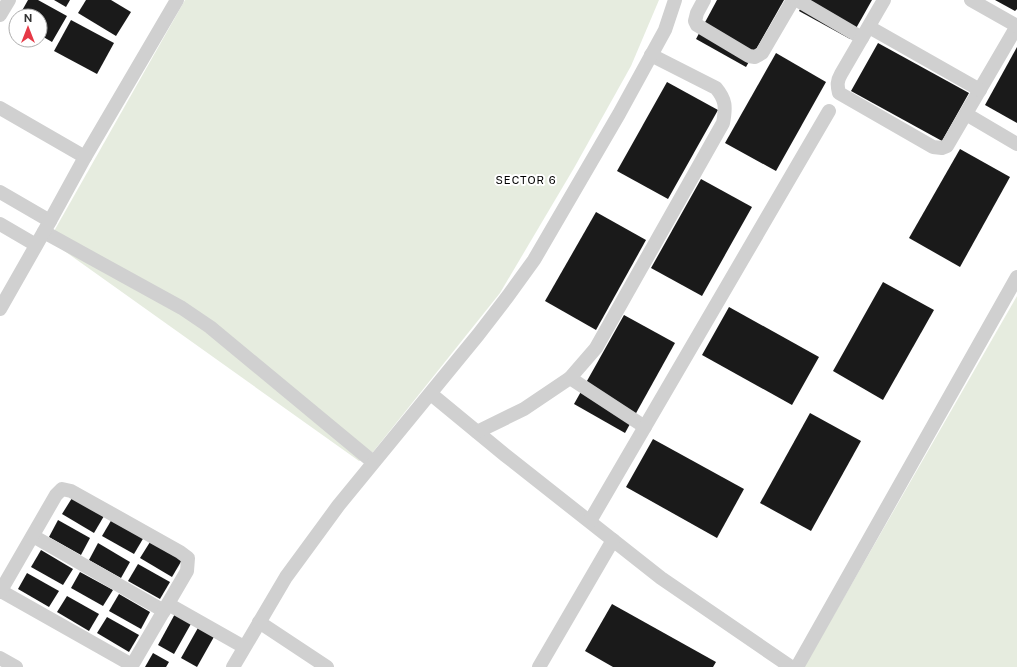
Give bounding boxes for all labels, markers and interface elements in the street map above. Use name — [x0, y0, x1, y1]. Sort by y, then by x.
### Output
north arrow — [8, 8, 48, 48]
text: N — [24, 12, 32, 24]
district label: SECTOR 6 — [495, 174, 557, 186]

